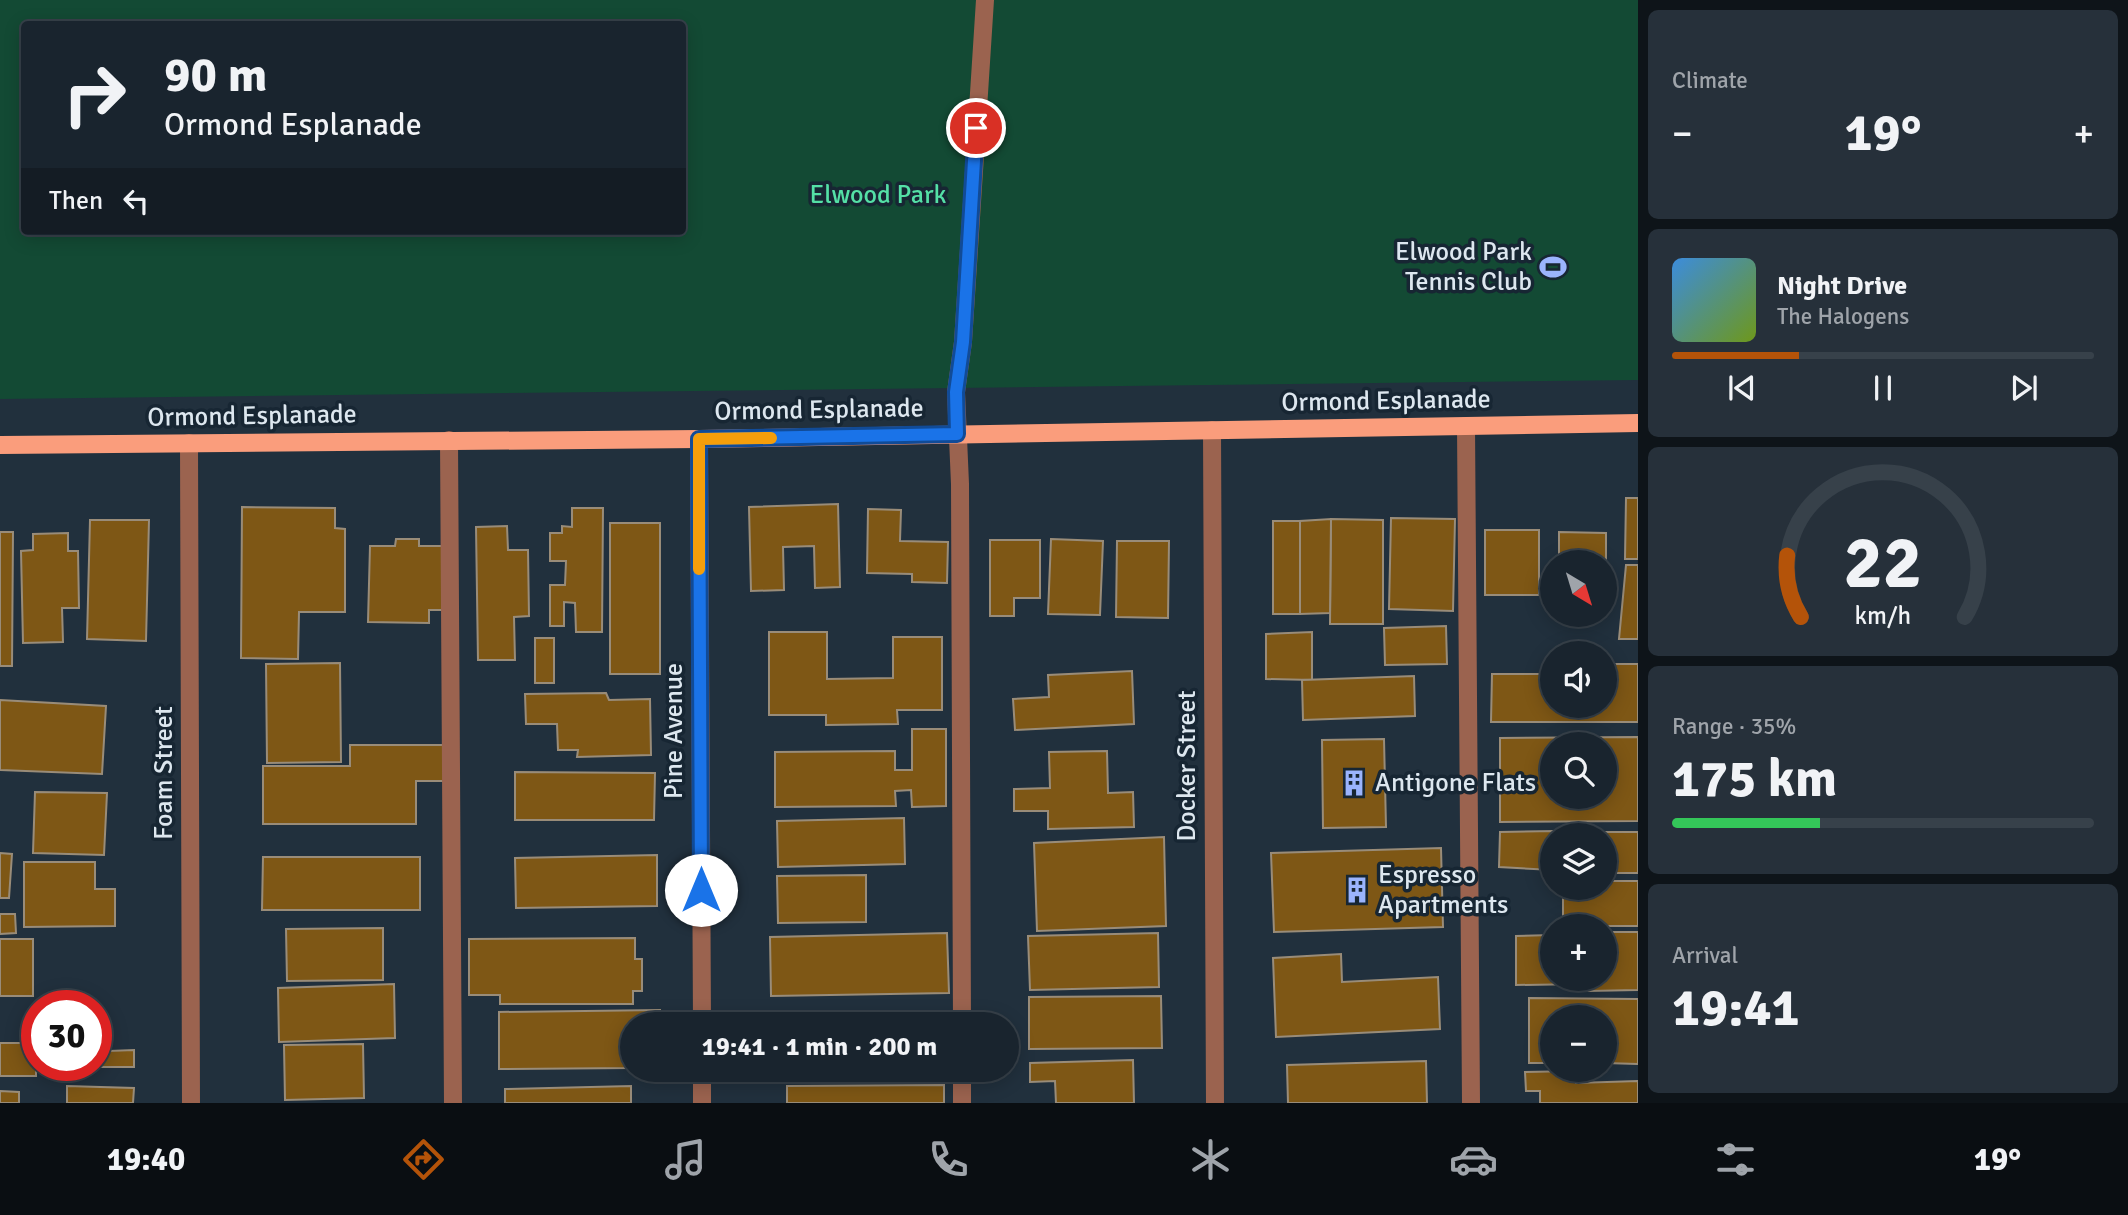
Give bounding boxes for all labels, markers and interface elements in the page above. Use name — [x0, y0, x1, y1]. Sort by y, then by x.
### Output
text: 90 m — [164, 45, 267, 105]
icon: right — [49, 49, 140, 140]
text: Climate — [1672, 66, 1748, 95]
pin — [946, 98, 1006, 158]
text: 19° — [1845, 101, 1921, 165]
text: Ormond Esplanade — [164, 105, 422, 144]
icon: arrive — [957, 109, 995, 147]
text: − — [1672, 110, 1693, 157]
text: + — [2073, 110, 2094, 157]
park label: Elwood Park — [809, 179, 947, 211]
icon: left — [117, 182, 155, 220]
text: Then — [49, 185, 103, 217]
place label: Elwood Park Tennis Club — [1395, 236, 1532, 298]
sports icon: Elwood Park Tennis Club — [1538, 252, 1568, 282]
text: Night Drive — [1777, 270, 1907, 302]
text: The Halogens — [1777, 302, 1909, 331]
icon: previous — [1723, 369, 1761, 407]
icon: pause — [1864, 369, 1902, 407]
icon: next — [2005, 369, 2043, 407]
street label: Ormond Esplanade — [1281, 383, 1491, 419]
street label: Ormond Esplanade — [714, 392, 924, 428]
street label: Ormond Esplanade — [147, 398, 357, 434]
text: 22 — [1844, 520, 1922, 609]
north arrow — [1540, 550, 1617, 626]
map controls — [1540, 550, 1617, 1082]
text: km/h — [1855, 600, 1911, 631]
button: sound — [1540, 641, 1617, 718]
street label: Pine Avenue — [658, 663, 690, 799]
street label: Docker Street — [1171, 690, 1203, 842]
street label: Foam Street — [148, 706, 180, 840]
text: Range · 35% — [1672, 712, 1796, 741]
button: search — [1540, 732, 1617, 809]
text: 175 km — [1672, 747, 1837, 811]
place label: Antigone Flats — [1375, 767, 1536, 799]
building icon: Antigone Flats — [1339, 768, 1369, 798]
button: layers — [1540, 823, 1617, 900]
position arrow — [664, 853, 738, 927]
place label: Espresso Apartments — [1378, 859, 1508, 921]
building icon: Espresso Apartments — [1342, 875, 1372, 905]
button: + — [1540, 914, 1617, 991]
text: Arrival — [1672, 941, 1738, 970]
text: 19:41 — [1672, 976, 1800, 1040]
speed limit sign: 30 — [21, 990, 112, 1081]
button: − — [1540, 1005, 1617, 1082]
text: 19:41 · 1 min · 200 m — [702, 1031, 937, 1063]
icon: directions — [399, 1135, 448, 1184]
icon: music — [661, 1135, 710, 1184]
icon: phone — [924, 1135, 973, 1184]
icon: climate — [1186, 1135, 1235, 1184]
icon: car — [1449, 1135, 1498, 1184]
icon: filters — [1711, 1135, 1760, 1184]
text: 19:40 — [107, 1140, 185, 1179]
text: 19° — [1974, 1140, 2021, 1179]

